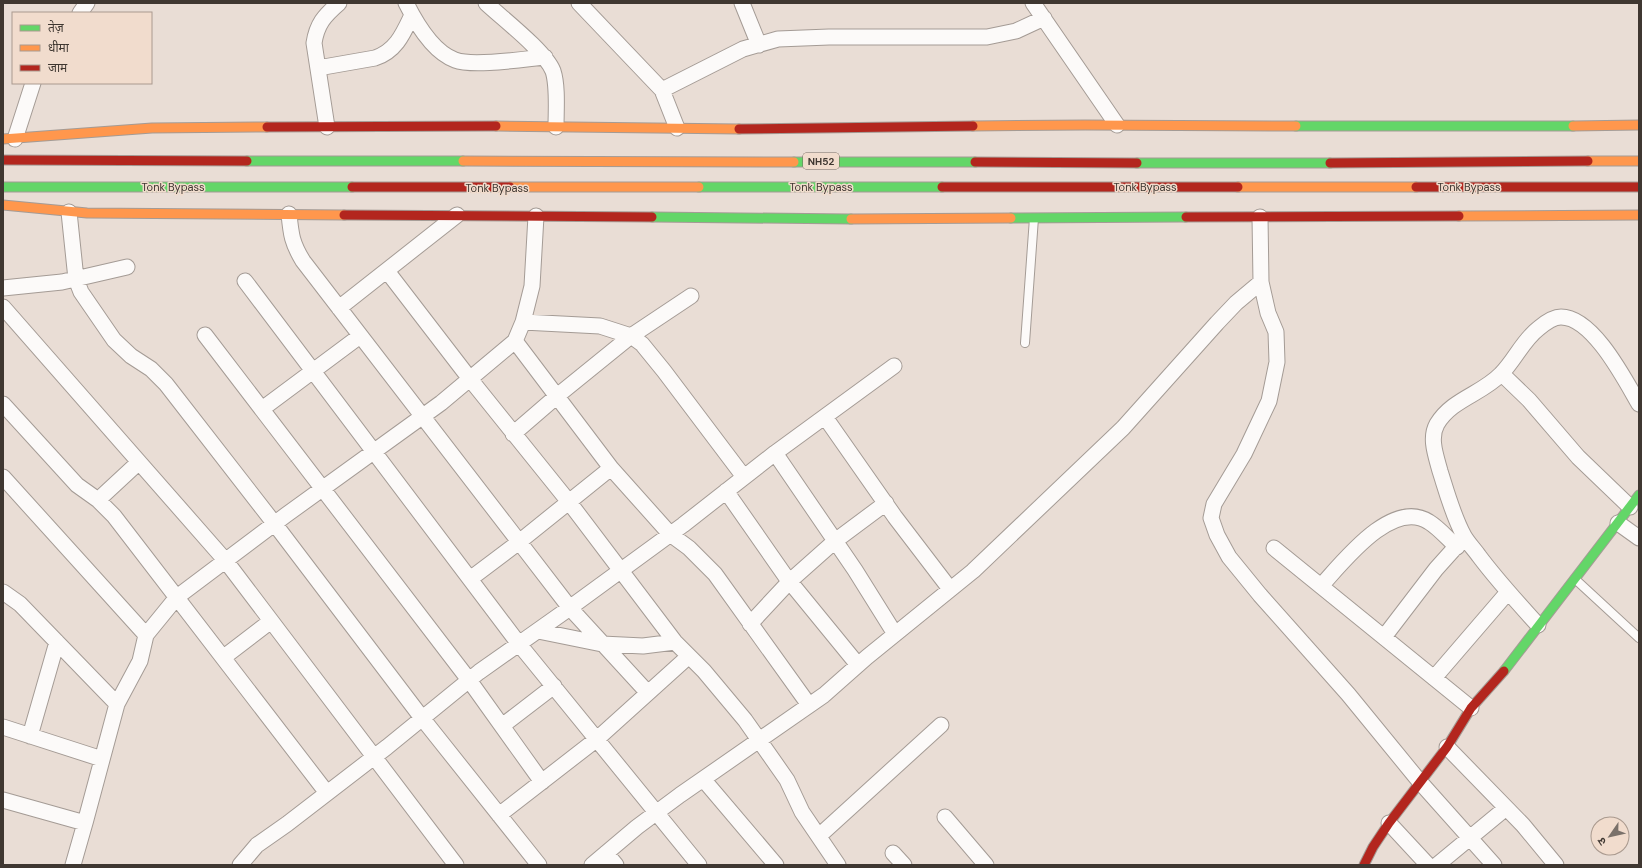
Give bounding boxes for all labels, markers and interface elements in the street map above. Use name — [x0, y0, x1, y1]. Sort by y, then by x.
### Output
legend — [12, 12, 152, 84]
text: तेज़ — [48, 20, 65, 36]
text: धीमा — [48, 40, 70, 56]
text: जाम — [48, 60, 68, 76]
road number: NH52 — [803, 153, 839, 169]
street label: Tonk Bypass — [141, 180, 205, 194]
street label: Tonk Bypass — [789, 180, 853, 194]
street label: Tonk Bypass — [1113, 180, 1177, 194]
street label: Tonk Bypass — [1437, 180, 1501, 194]
street label: Tonk Bypass — [465, 181, 529, 195]
north arrow — [1590, 816, 1630, 856]
text: उ — [1594, 835, 1609, 848]

